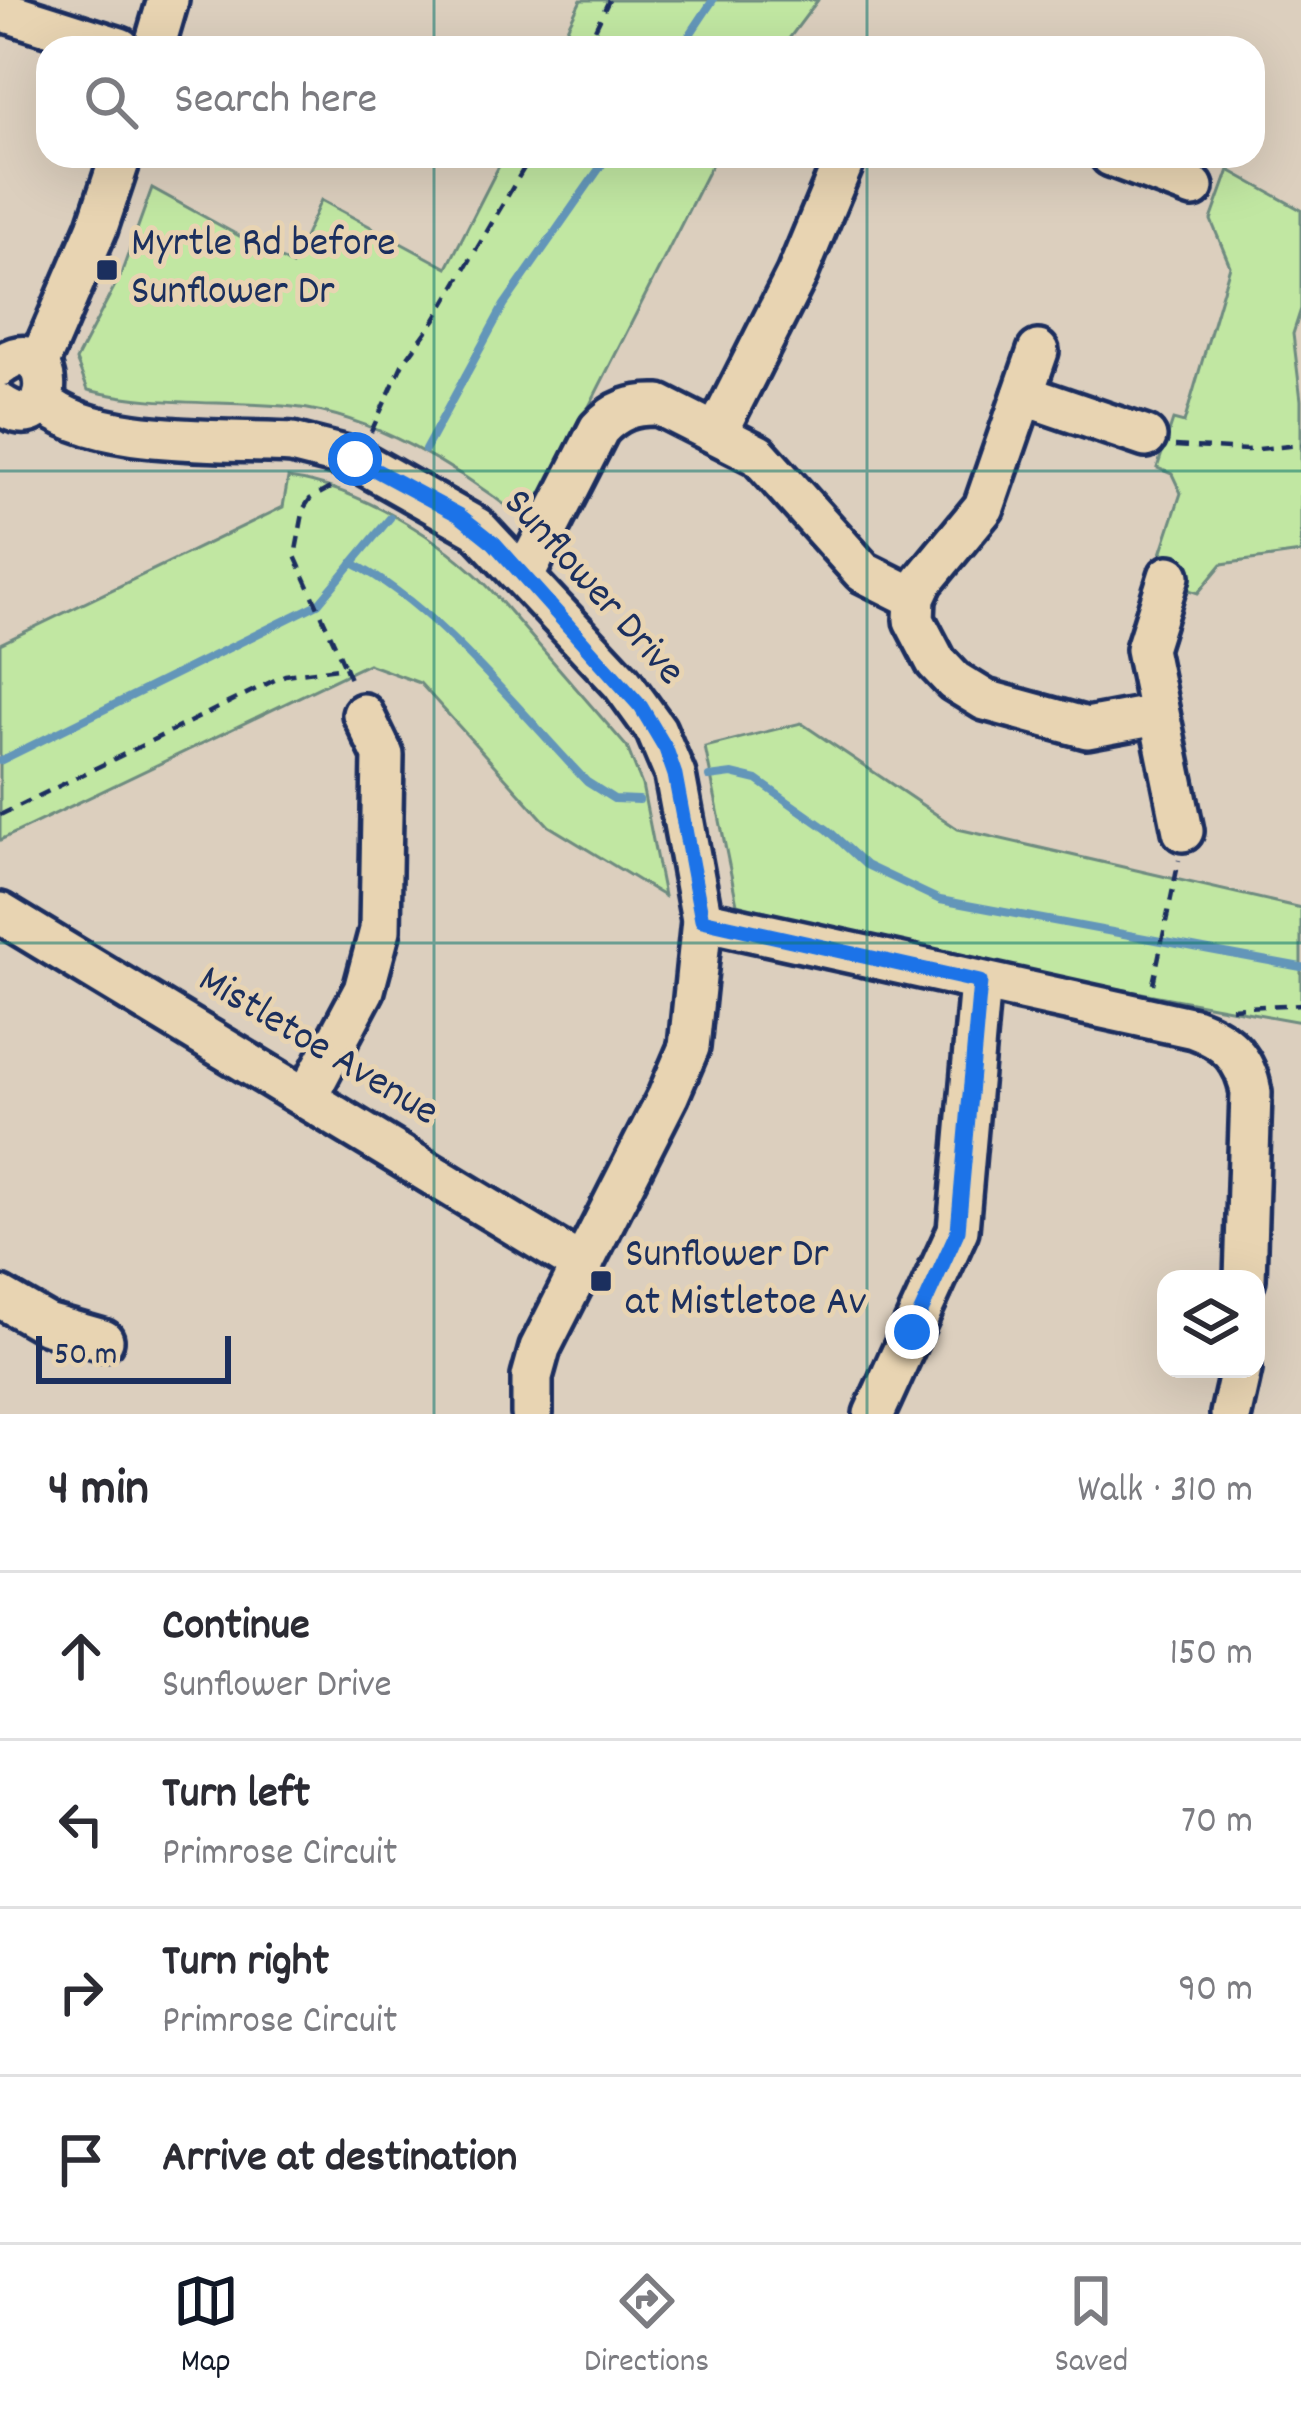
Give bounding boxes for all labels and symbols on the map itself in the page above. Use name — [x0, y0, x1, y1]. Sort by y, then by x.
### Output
place label: Myrtle Rd before Sunflower Dr — [131, 216, 396, 324]
marker: Myrtle Rd before Sunflower Dr — [94, 257, 120, 283]
route start — [328, 432, 382, 486]
street label: Sunflower Drive — [487, 477, 697, 701]
street label: Mistletoe Avenue — [185, 952, 449, 1144]
place label: Sunflower Dr at Mistletoe Av — [625, 1227, 867, 1335]
marker: Sunflower Dr at Mistletoe Av — [588, 1268, 614, 1294]
route end — [885, 1305, 939, 1359]
scale bar — [36, 1330, 231, 1383]

